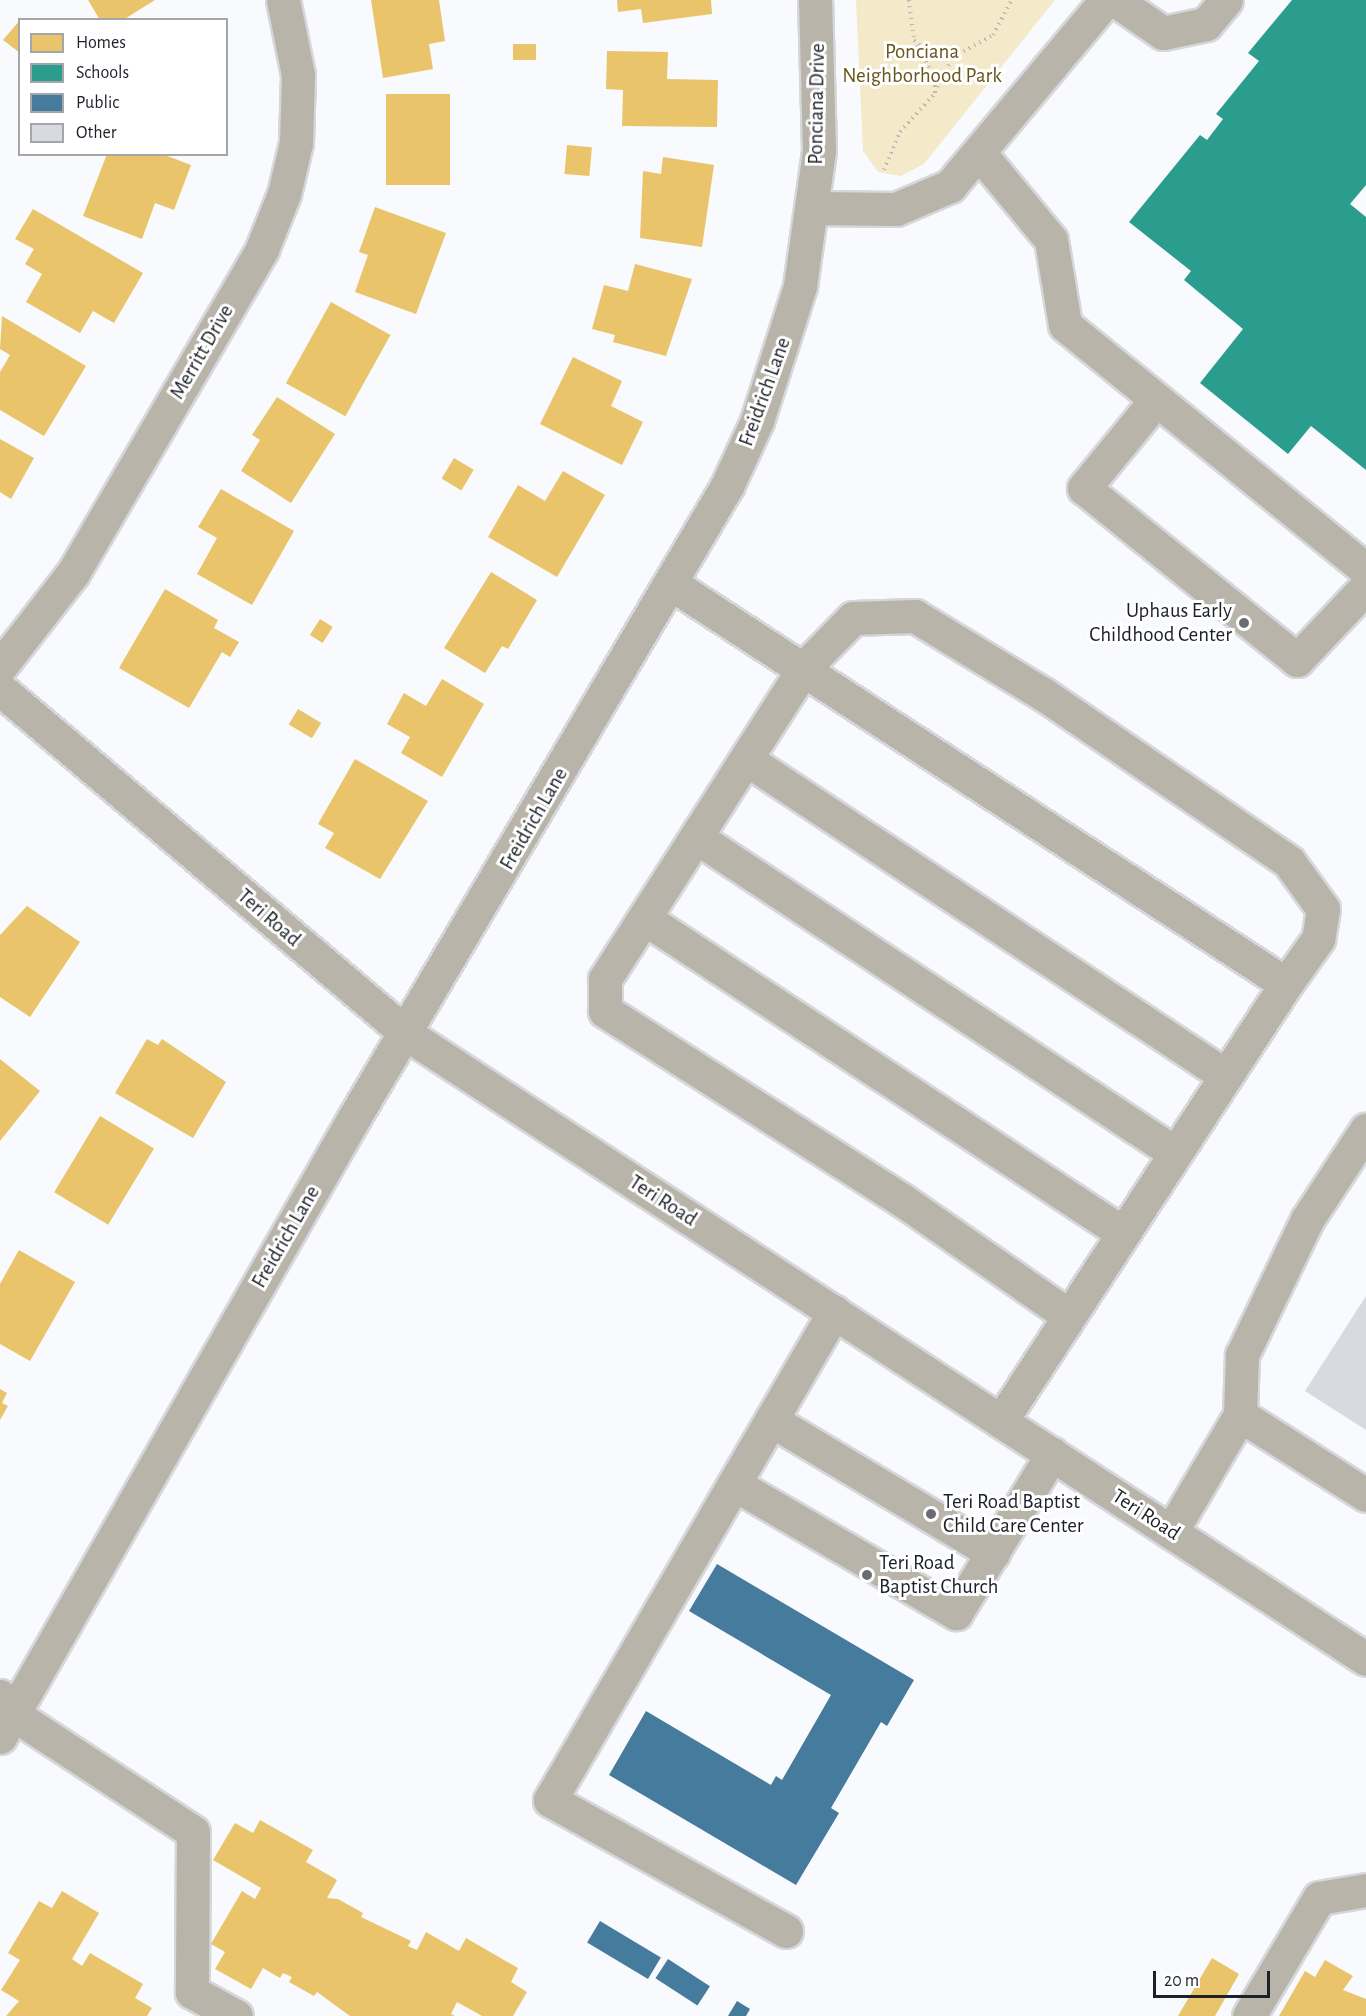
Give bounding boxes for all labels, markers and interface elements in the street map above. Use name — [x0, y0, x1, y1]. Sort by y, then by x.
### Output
legend — [18, 18, 228, 156]
text: Homes — [76, 34, 126, 52]
park label: Ponciana Neighborhood Park — [842, 39, 1002, 89]
street label: Ponciana Drive — [803, 43, 831, 165]
text: Schools — [76, 64, 129, 82]
text: Public — [76, 94, 119, 112]
text: Other — [76, 124, 117, 142]
street label: Merritt Drive — [165, 300, 239, 404]
street label: Freidrich Lane — [734, 334, 796, 450]
place label: Uphaus Early Childhood Center — [1089, 598, 1232, 648]
marker: Uphaus Early Childhood Center — [1237, 616, 1251, 630]
street label: Freidrich Lane — [495, 763, 573, 875]
street label: Teri Road — [232, 884, 306, 952]
street label: Teri Road — [624, 1170, 702, 1232]
street label: Freidrich Lane — [247, 1181, 325, 1293]
street label: Teri Road — [1107, 1484, 1185, 1546]
place label: Teri Road Baptist Child Care Center — [943, 1489, 1084, 1539]
marker: Teri Road Baptist Child Care Center — [924, 1507, 938, 1521]
place label: Teri Road Baptist Church — [879, 1550, 998, 1600]
marker: Teri Road Baptist Church — [860, 1568, 874, 1582]
scale bar — [1156, 1959, 1273, 1997]
text: 20 m — [1164, 1972, 1199, 1990]

